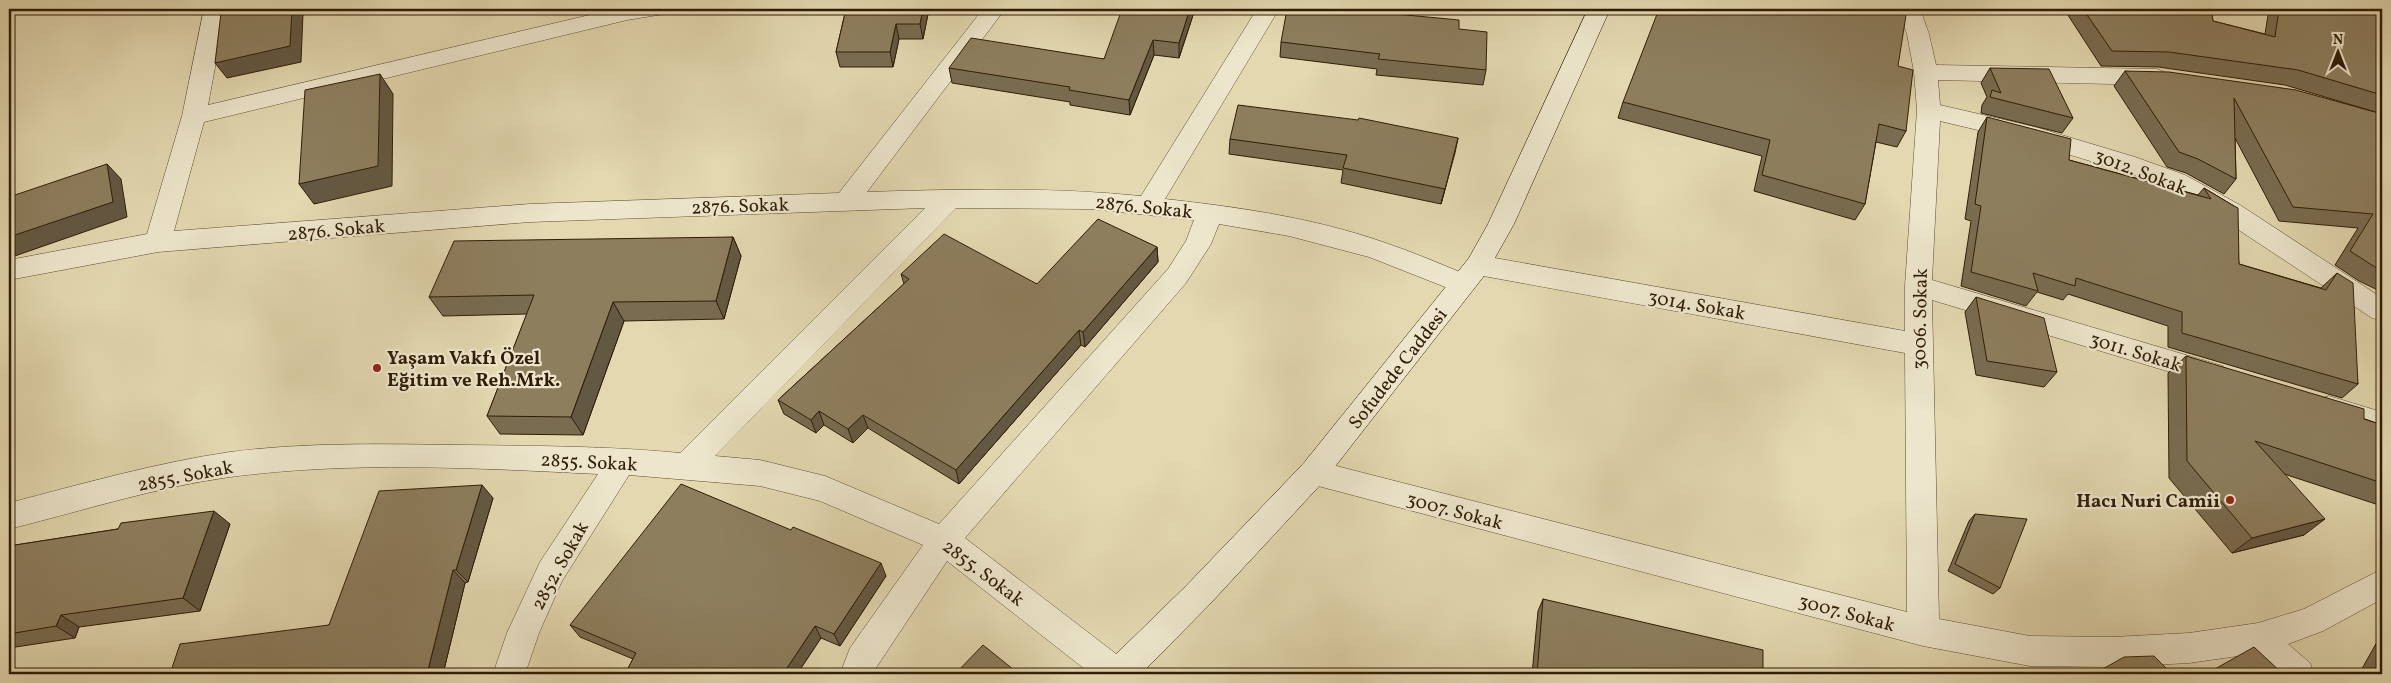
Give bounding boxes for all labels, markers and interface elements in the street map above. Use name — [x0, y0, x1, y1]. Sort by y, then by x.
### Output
north arrow — [2314, 28, 2364, 78]
text: N — [2333, 31, 2343, 50]
street label: 3012. Sokak — [2090, 143, 2190, 202]
street label: 2876. Sokak — [1094, 190, 1194, 226]
street label: 2876. Sokak — [691, 192, 789, 222]
street label: 2876. Sokak — [286, 214, 386, 248]
street label: 3006. Sokak — [1907, 268, 1935, 370]
street label: 3014. Sokak — [1646, 285, 1747, 327]
street label: Sofudede Caddesi — [1343, 303, 1454, 435]
street label: 3011. Sokak — [2086, 327, 2184, 379]
place label: Yaşam Vakfı Özel Eğitim ve Reh.Mrk. — [387, 346, 560, 394]
marker: Yaşam Vakfı Özel Eğitim ve Reh.Mrk. — [371, 362, 383, 374]
street label: 2855. Sokak — [540, 447, 638, 479]
street label: 2855. Sokak — [135, 455, 235, 499]
street label: 3007. Sokak — [1403, 487, 1506, 537]
place label: Hacı Nuri Camii — [2076, 489, 2220, 515]
marker: Hacı Nuri Camii — [2224, 494, 2236, 506]
street label: 2852. Sokak — [526, 517, 596, 615]
street label: 2855. Sokak — [936, 534, 1029, 613]
street label: 3007. Sokak — [1795, 589, 1898, 639]

